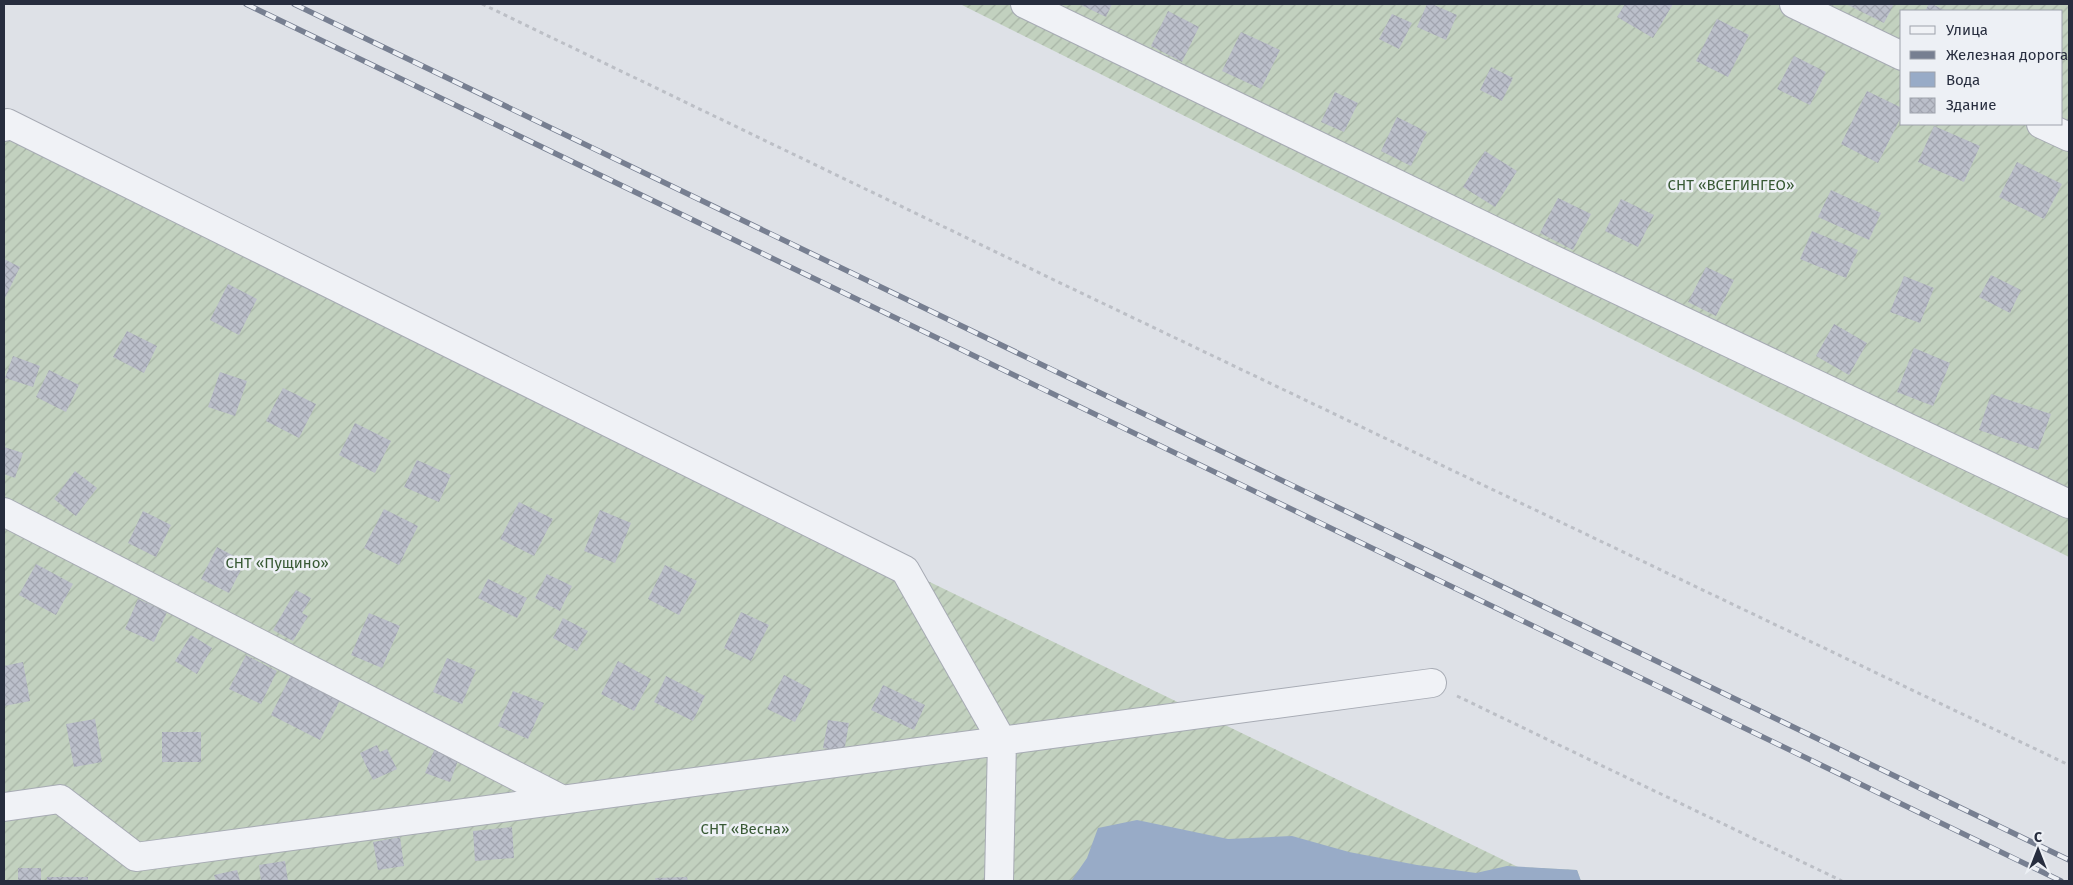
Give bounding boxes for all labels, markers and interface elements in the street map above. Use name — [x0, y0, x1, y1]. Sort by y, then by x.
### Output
legend — [1900, 10, 2063, 125]
text: Улица — [1946, 21, 1988, 39]
text: Железная дорога — [1946, 46, 2068, 64]
text: Вода — [1946, 71, 1980, 89]
text: Здание — [1946, 96, 1996, 114]
park label: СНТ «ВСЕГИНГЕО» — [1668, 176, 1794, 194]
park label: СНТ «Пущино» — [225, 554, 329, 572]
park label: СНТ «Весна» — [701, 820, 789, 838]
north arrow — [2013, 825, 2063, 875]
text: С — [2034, 829, 2042, 846]

